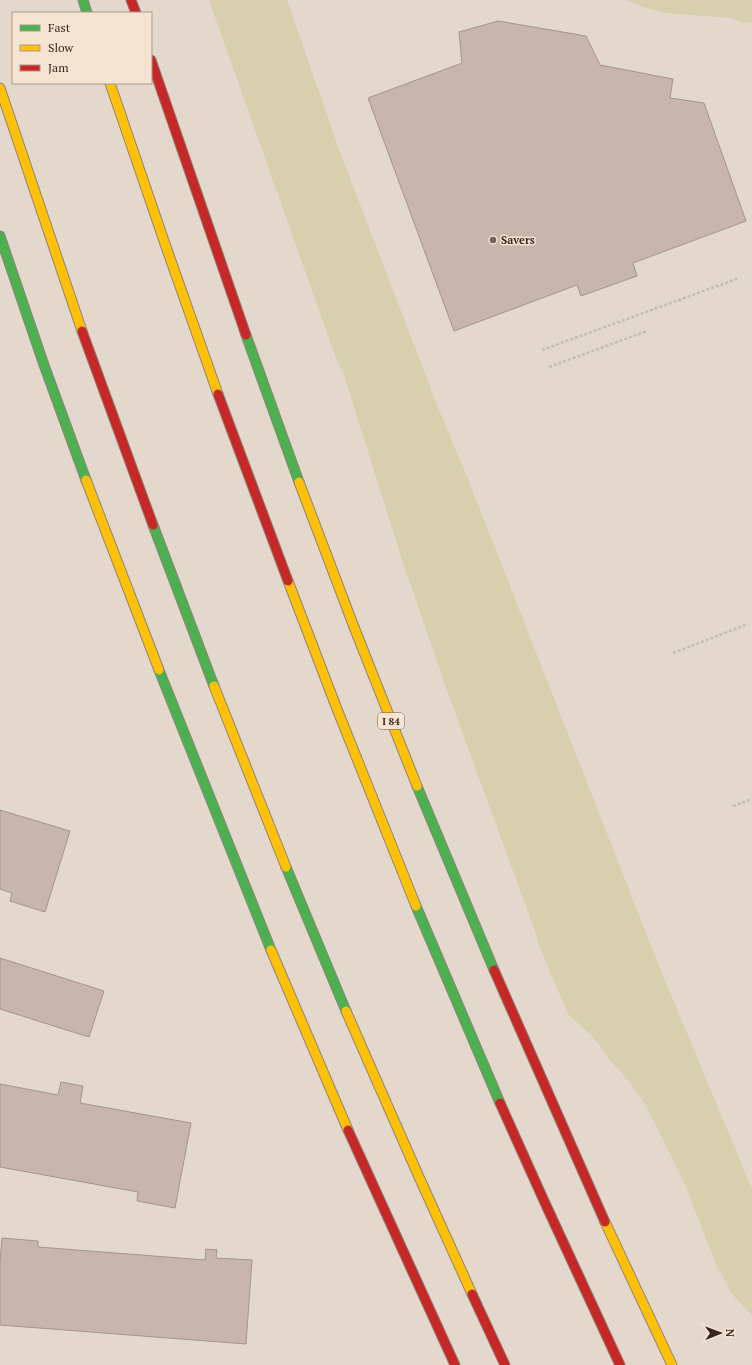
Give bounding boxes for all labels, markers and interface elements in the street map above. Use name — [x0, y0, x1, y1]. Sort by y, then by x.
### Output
legend — [12, 12, 152, 84]
text: Fast — [48, 20, 71, 35]
text: Slow — [48, 40, 74, 55]
text: Jam — [48, 60, 69, 75]
place label: Savers — [501, 233, 535, 247]
marker: Savers — [488, 235, 498, 245]
road number: I 84 — [378, 713, 404, 729]
north arrow — [700, 1313, 740, 1353]
text: N — [723, 1329, 737, 1338]

